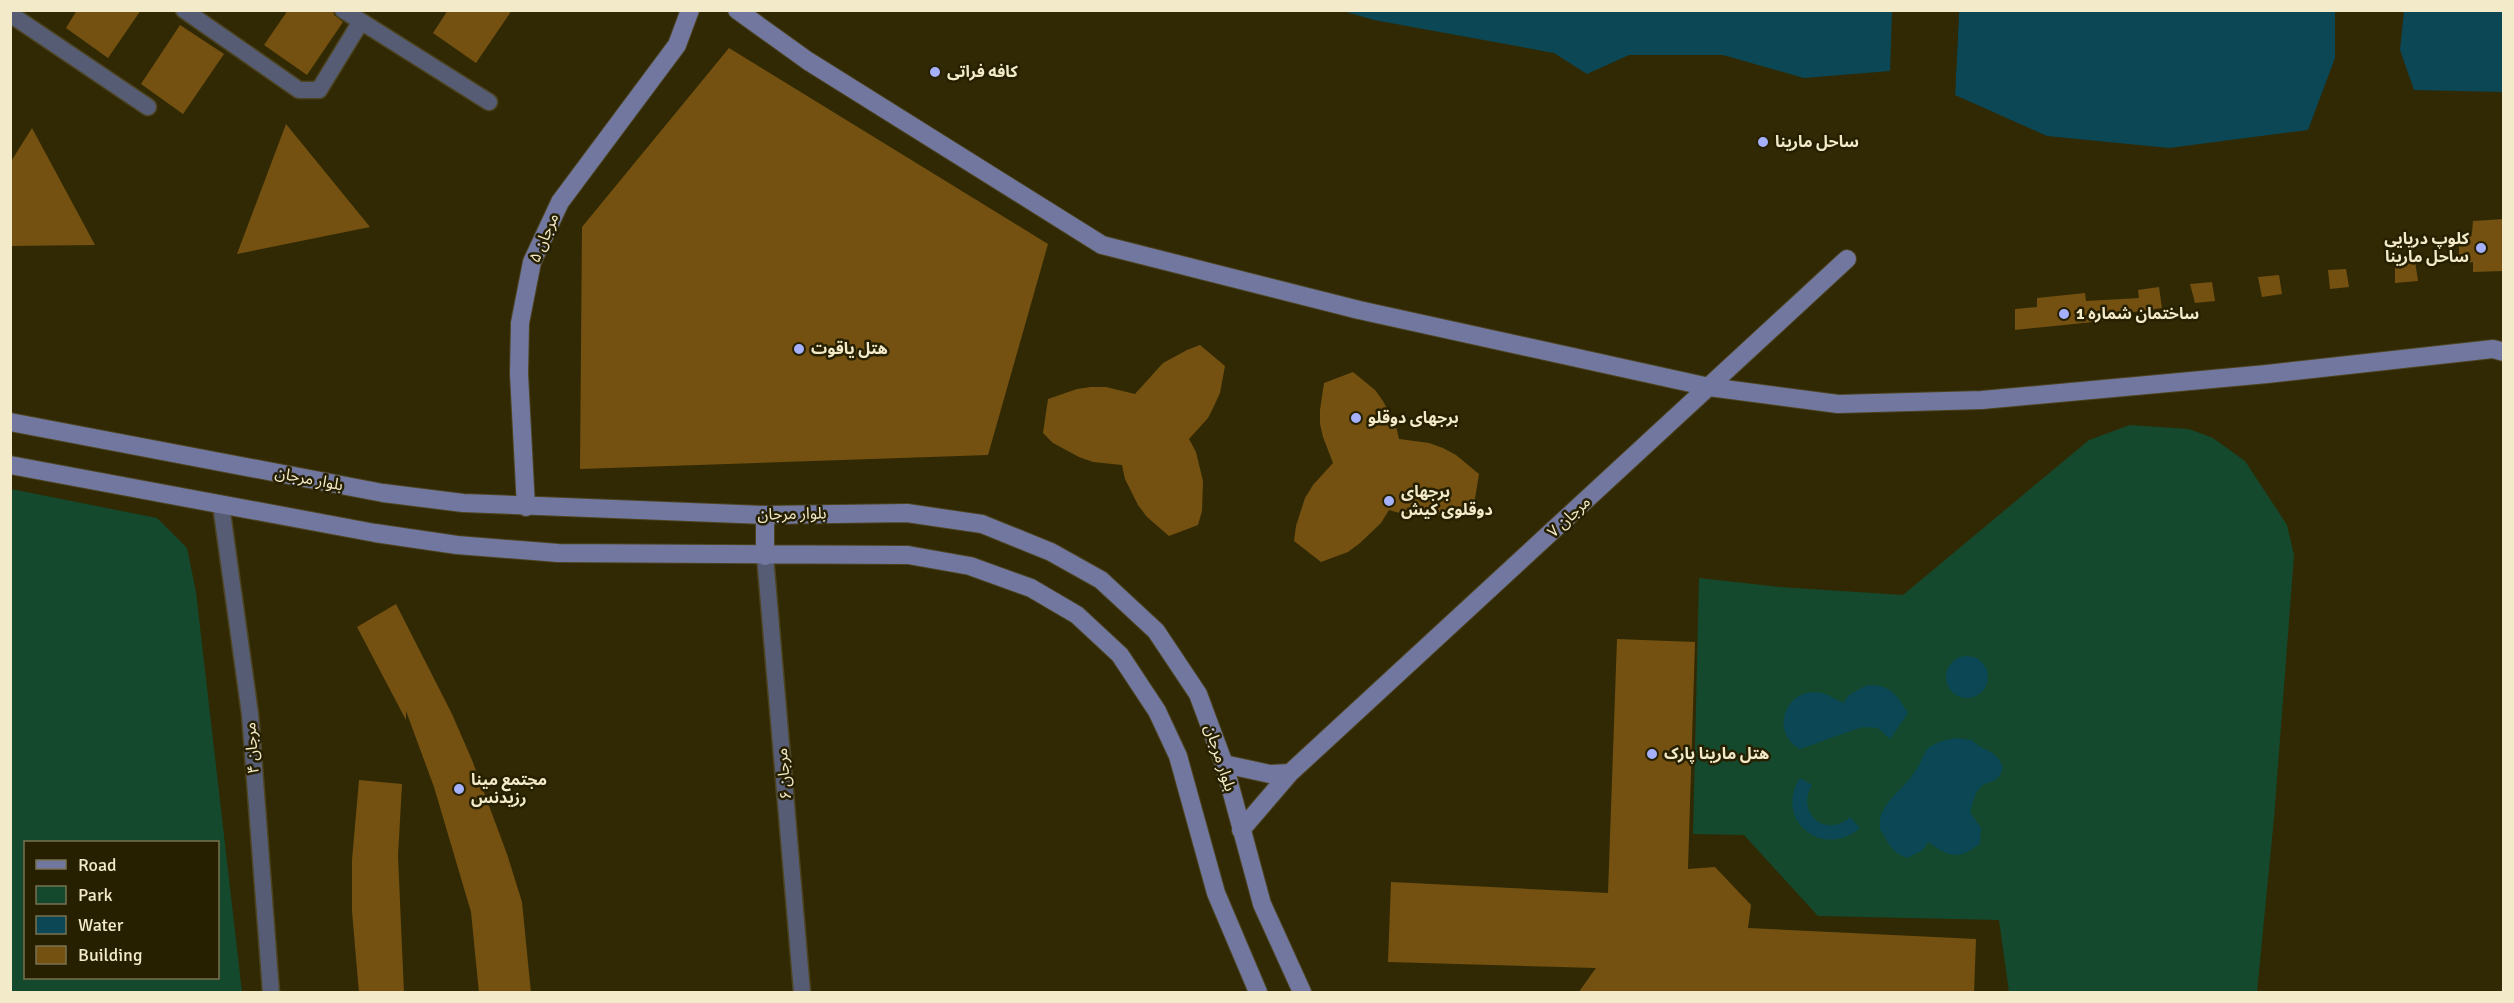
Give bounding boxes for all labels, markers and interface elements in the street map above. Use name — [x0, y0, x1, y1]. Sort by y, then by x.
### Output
place label: کافه فراتی — [947, 62, 1018, 82]
marker: کافه فراتی — [928, 65, 942, 79]
place label: ساحل مارینا — [1775, 132, 1859, 152]
marker: ساحل مارینا — [1756, 135, 1770, 149]
street label: مرجان ۵ — [525, 210, 563, 266]
place label: کلوپ دریایی ساحل مارینا — [2384, 229, 2470, 267]
marker: کلوپ دریایی ساحل مارینا — [2474, 241, 2488, 255]
place label: ساختمان شماره 1 — [2076, 304, 2199, 324]
marker: ساختمان شماره 1 — [2057, 307, 2071, 321]
place label: هتل یاقوت — [811, 339, 888, 359]
marker: هتل یاقوت — [792, 342, 806, 356]
place label: برجهای دوقلو — [1368, 408, 1459, 428]
marker: برجهای دوقلو — [1349, 411, 1363, 425]
street label: بلوار مرجان — [273, 463, 345, 495]
place label: برجهای دوقلوی کیش — [1401, 482, 1493, 520]
street label: مرجان ۷ — [1543, 492, 1595, 542]
marker: برجهای دوقلوی کیش — [1382, 494, 1396, 508]
street label: بلوار مرجان — [757, 503, 827, 525]
street label: مرجان ۴ — [240, 721, 264, 775]
street label: بلوار مرجان — [1200, 722, 1240, 794]
place label: هتل مارینا پارک — [1664, 744, 1769, 764]
street label: مرجان ۶ — [772, 747, 796, 801]
marker: هتل مارینا پارک — [1645, 747, 1659, 761]
place label: مجتمع مینا رزیدنس — [471, 770, 547, 808]
marker: مجتمع مینا رزیدنس — [452, 782, 466, 796]
legend — [24, 841, 219, 979]
text: Road — [78, 854, 117, 876]
text: Park — [78, 884, 113, 906]
text: Water — [78, 914, 124, 936]
text: Building — [78, 944, 142, 966]

